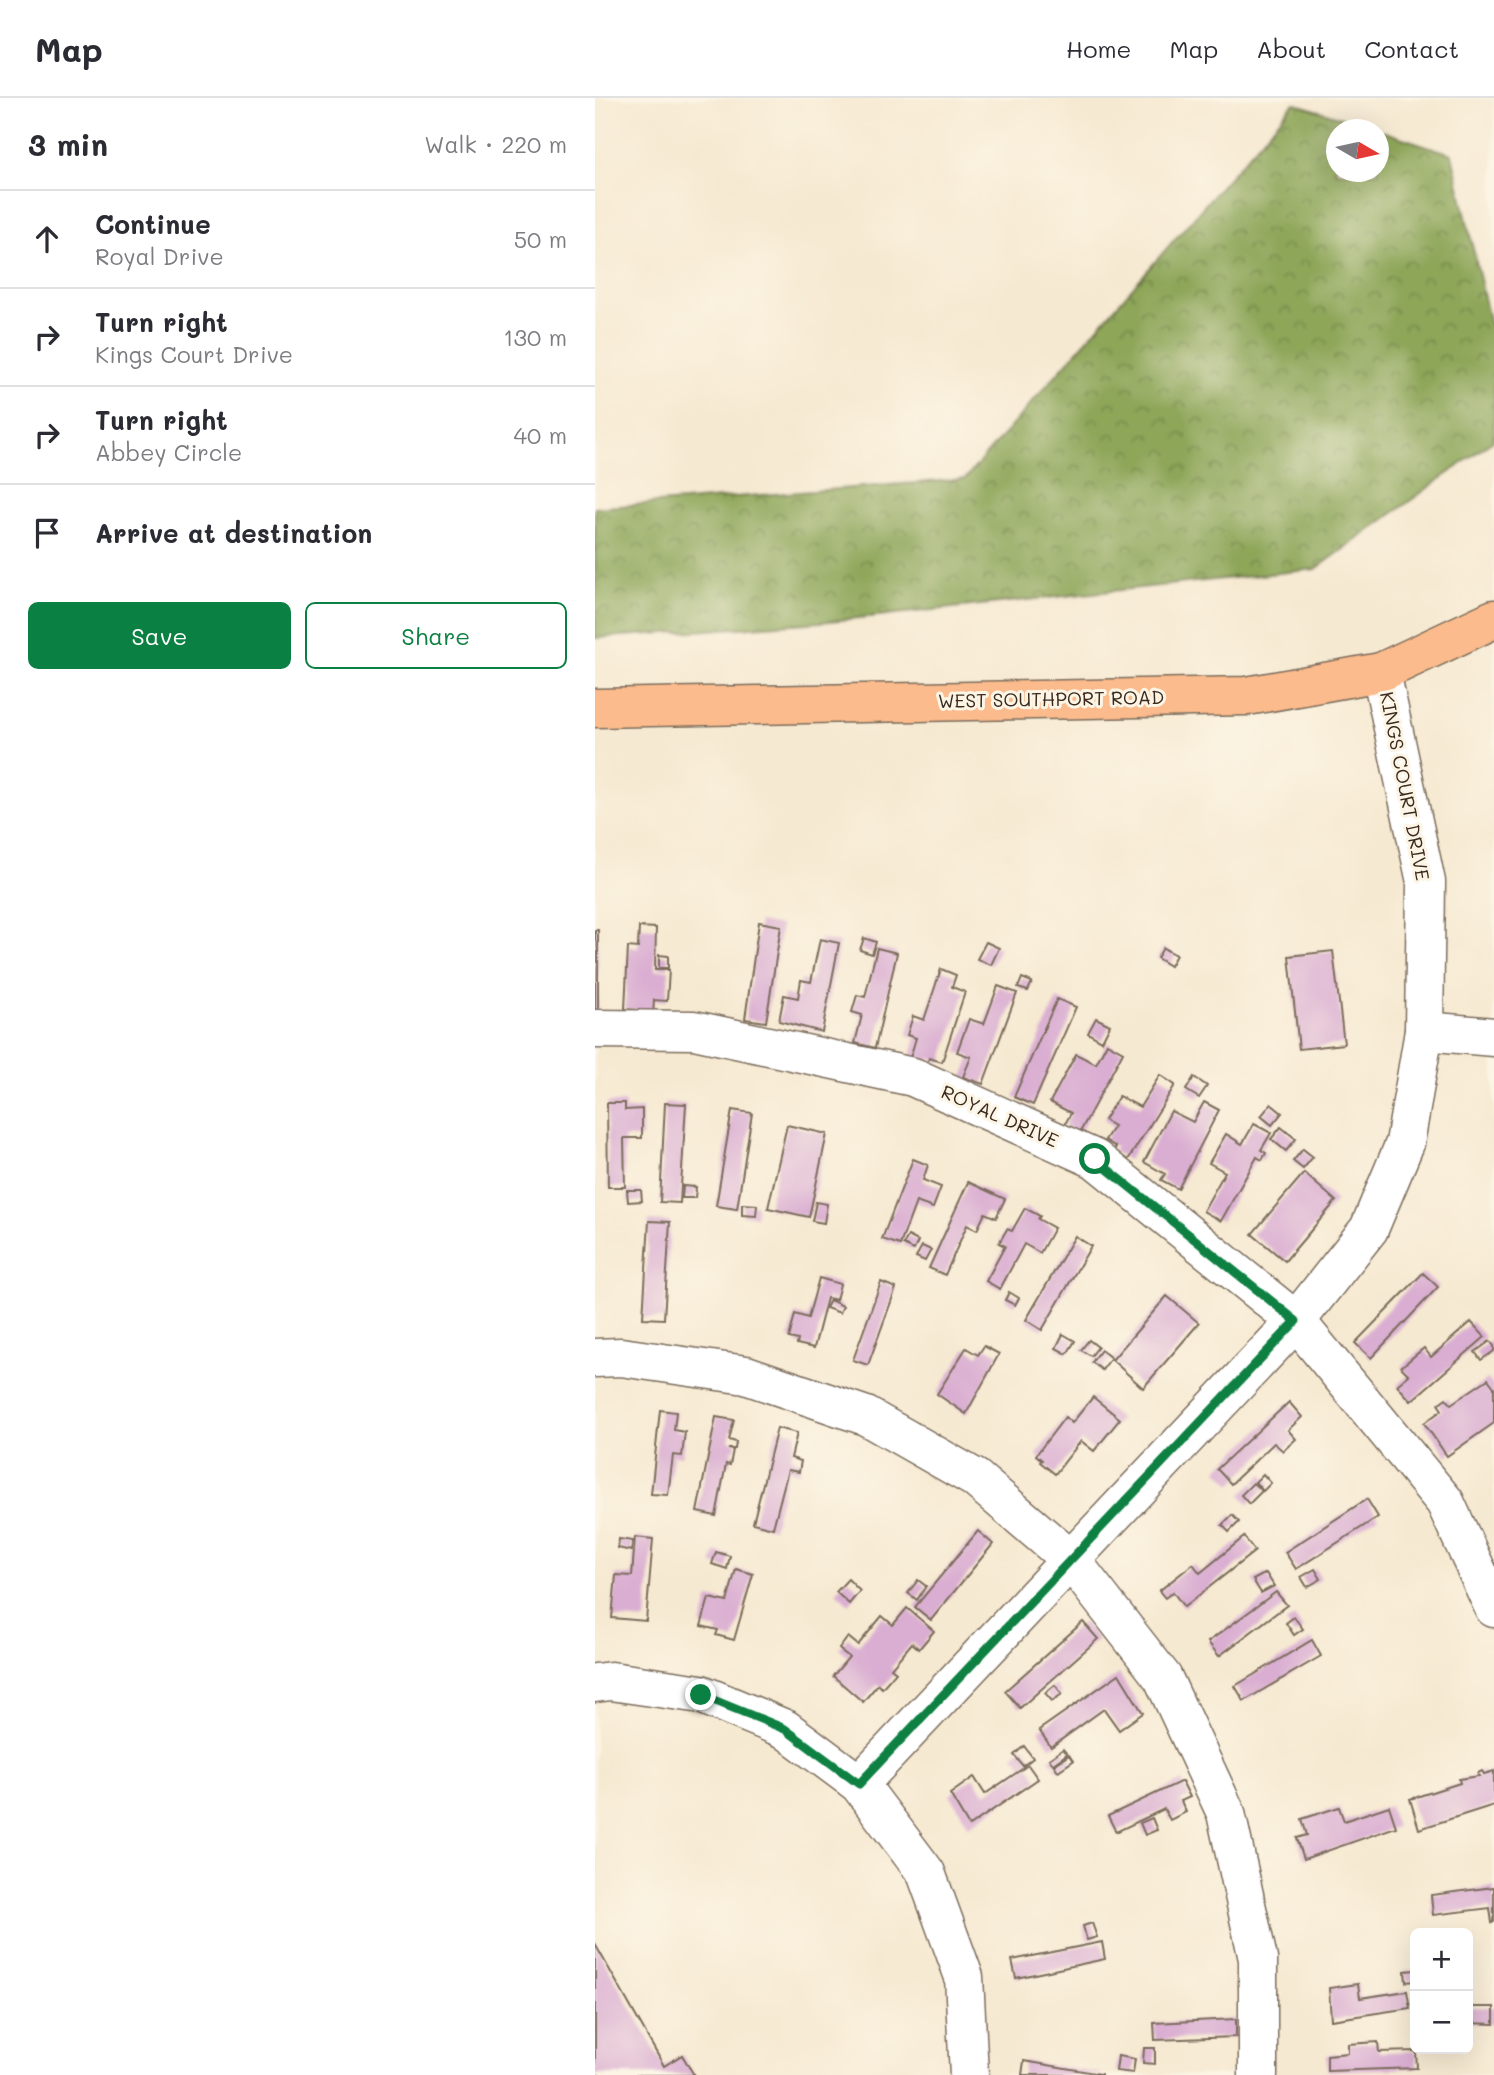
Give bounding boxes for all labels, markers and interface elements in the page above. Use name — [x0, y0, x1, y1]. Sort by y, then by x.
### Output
text: Map — [35, 27, 103, 70]
text: Home — [1066, 33, 1131, 64]
text: Map — [1169, 33, 1218, 64]
text: About — [1256, 33, 1326, 64]
text: Contact — [1364, 33, 1459, 64]
north arrow — [1326, 119, 1389, 182]
text: 3 min — [28, 124, 108, 164]
text: Walk · 220 m — [424, 129, 567, 159]
text: Continue — [95, 207, 211, 241]
icon: ahead — [28, 220, 66, 258]
text: 50 m — [514, 224, 567, 254]
text: Royal Drive — [95, 241, 224, 271]
text: Turn right — [95, 305, 228, 339]
icon: right — [28, 318, 66, 356]
text: 130 m — [503, 322, 567, 352]
text: Kings Court Drive — [95, 339, 293, 369]
text: Turn right — [95, 403, 228, 437]
icon: right — [28, 416, 66, 454]
text: 40 m — [514, 420, 567, 450]
text: Abbey Circle — [95, 437, 242, 467]
icon: arrive — [28, 514, 66, 552]
text: Arrive at destination — [95, 516, 372, 550]
button: Save — [28, 602, 291, 669]
button: Share — [305, 602, 567, 669]
street label: WEST SOUTHPORT ROAD — [938, 684, 1164, 713]
street label: KINGS COURT DRIVE — [1375, 690, 1436, 882]
street label: ROYAL DRIVE — [938, 1079, 1063, 1153]
route start — [1079, 1143, 1110, 1174]
route end — [685, 1679, 716, 1710]
map controls — [1410, 1928, 1473, 2054]
button: + — [1410, 1928, 1473, 1991]
button: − — [1410, 1991, 1473, 2054]

